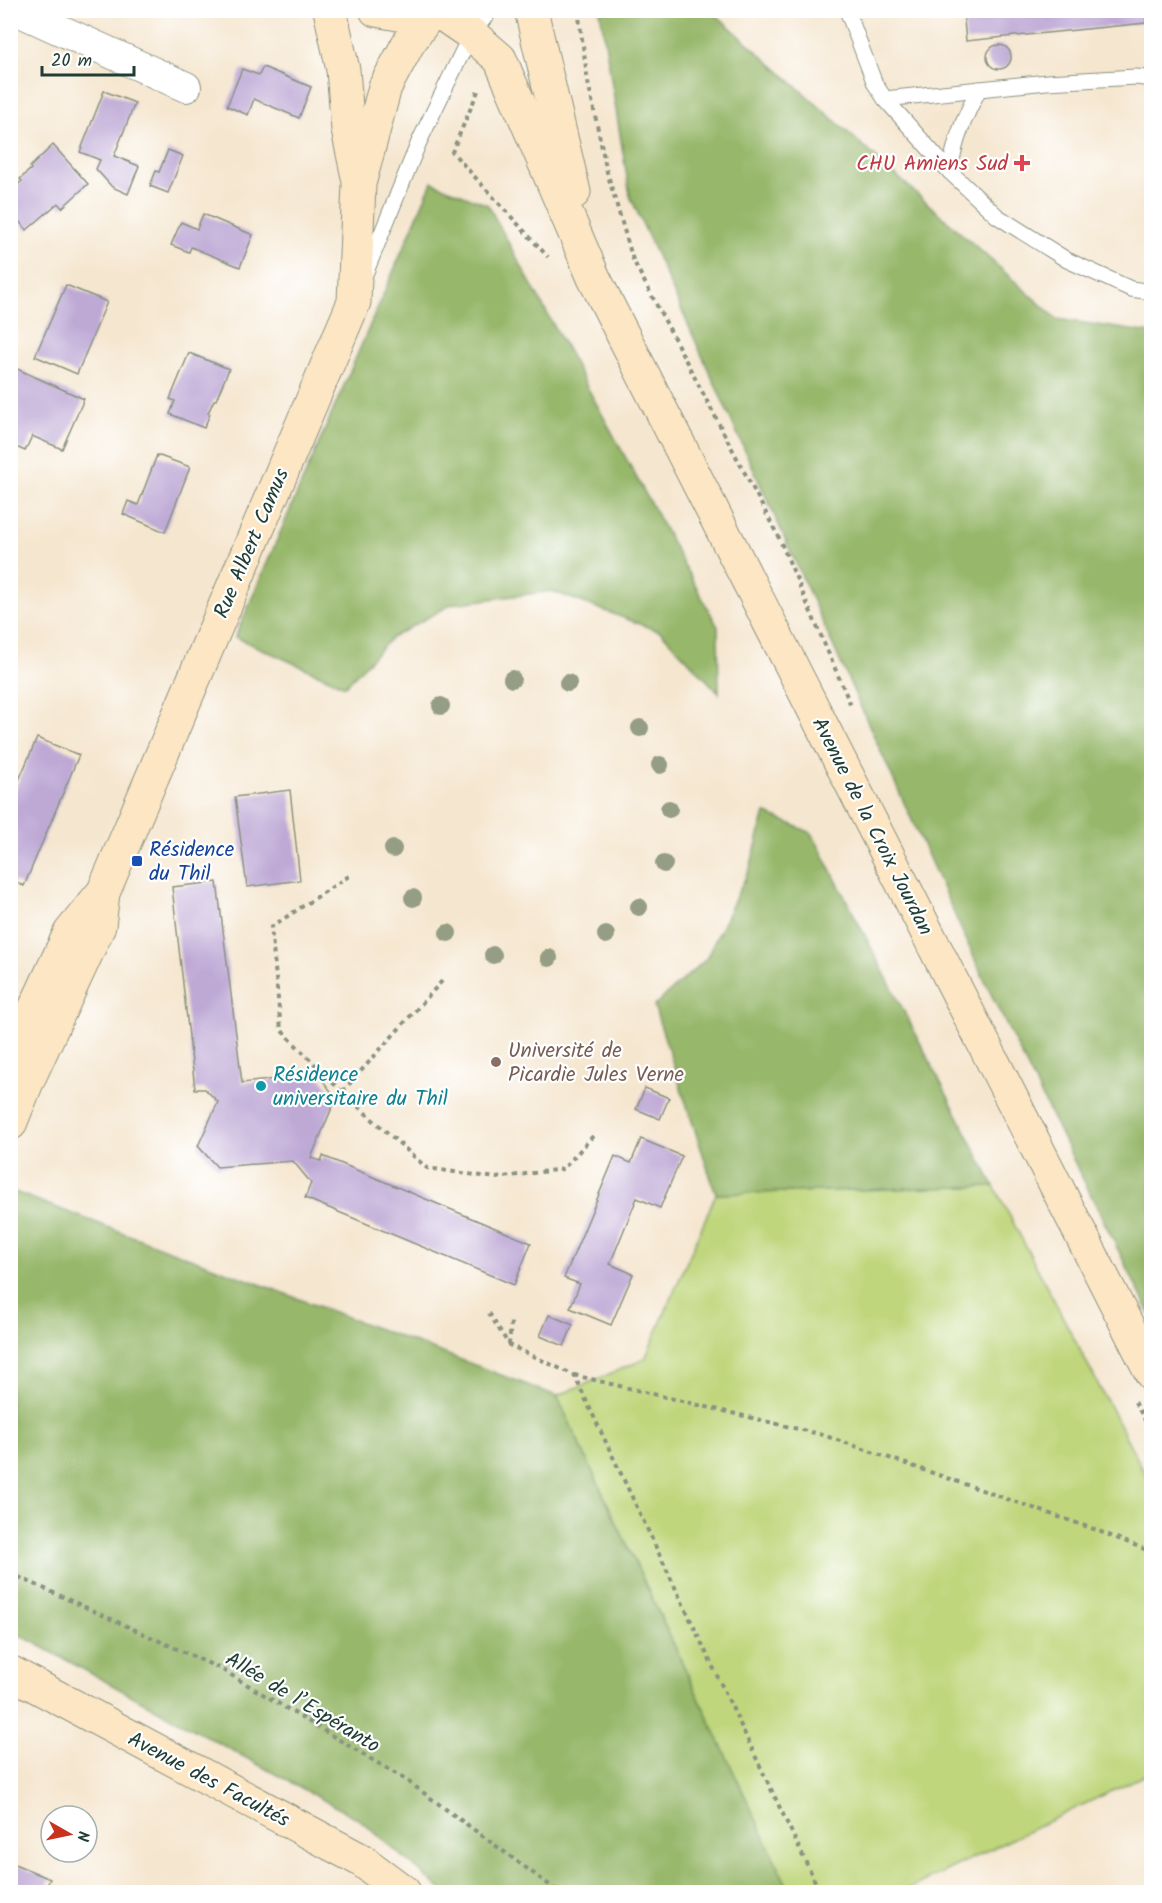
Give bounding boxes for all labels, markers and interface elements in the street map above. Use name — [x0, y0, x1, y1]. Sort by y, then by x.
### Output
scale bar — [42, 39, 134, 77]
text: 20 m — [51, 47, 92, 76]
place label: CHU Amiens Sud — [856, 148, 1009, 181]
marker: CHU Amiens Sud — [1013, 154, 1031, 172]
street label: Rue Albert Camus — [206, 463, 299, 624]
street label: Avenue de la Croix Jourdan — [802, 712, 941, 942]
place label: Résidence du Thil — [149, 834, 235, 891]
marker: Résidence du Thil — [130, 854, 144, 868]
place label: Université de Picardie Jules Verne — [508, 1035, 685, 1092]
marker: Université de Picardie Jules Verne — [489, 1055, 503, 1069]
place label: Résidence universitaire du Thil — [273, 1059, 448, 1116]
marker: Résidence universitaire du Thil — [254, 1079, 268, 1093]
street label: Allée de l’Espéranto — [218, 1644, 386, 1763]
street label: Avenue des Facultés — [121, 1724, 295, 1837]
north arrow — [39, 1804, 99, 1864]
text: N — [69, 1829, 95, 1843]

